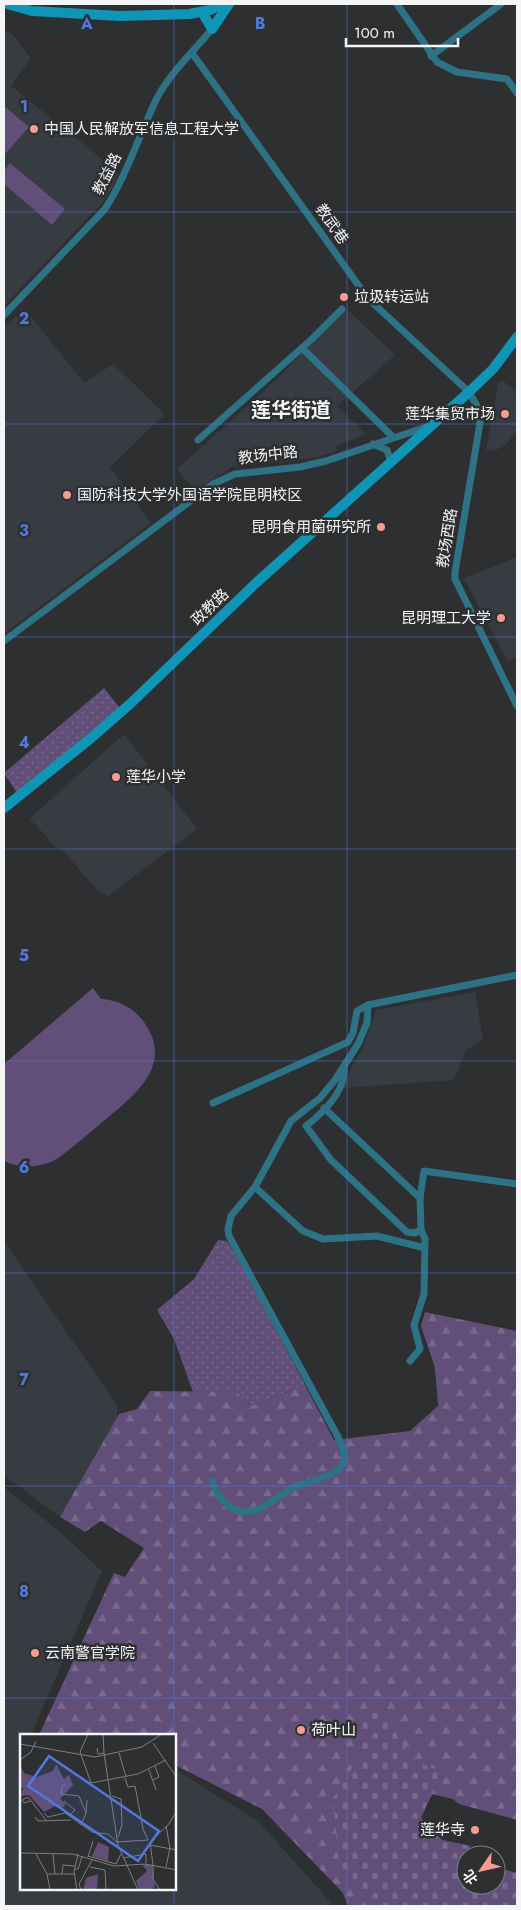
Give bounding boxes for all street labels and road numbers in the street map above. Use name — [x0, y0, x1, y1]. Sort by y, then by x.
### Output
street label: 教益路 — [87, 149, 127, 199]
street label: 教武巷 — [310, 199, 354, 249]
street label: 教场中路 — [237, 440, 299, 470]
street label: 教场西路 — [431, 507, 463, 569]
street label: 政教路 — [186, 583, 234, 631]

